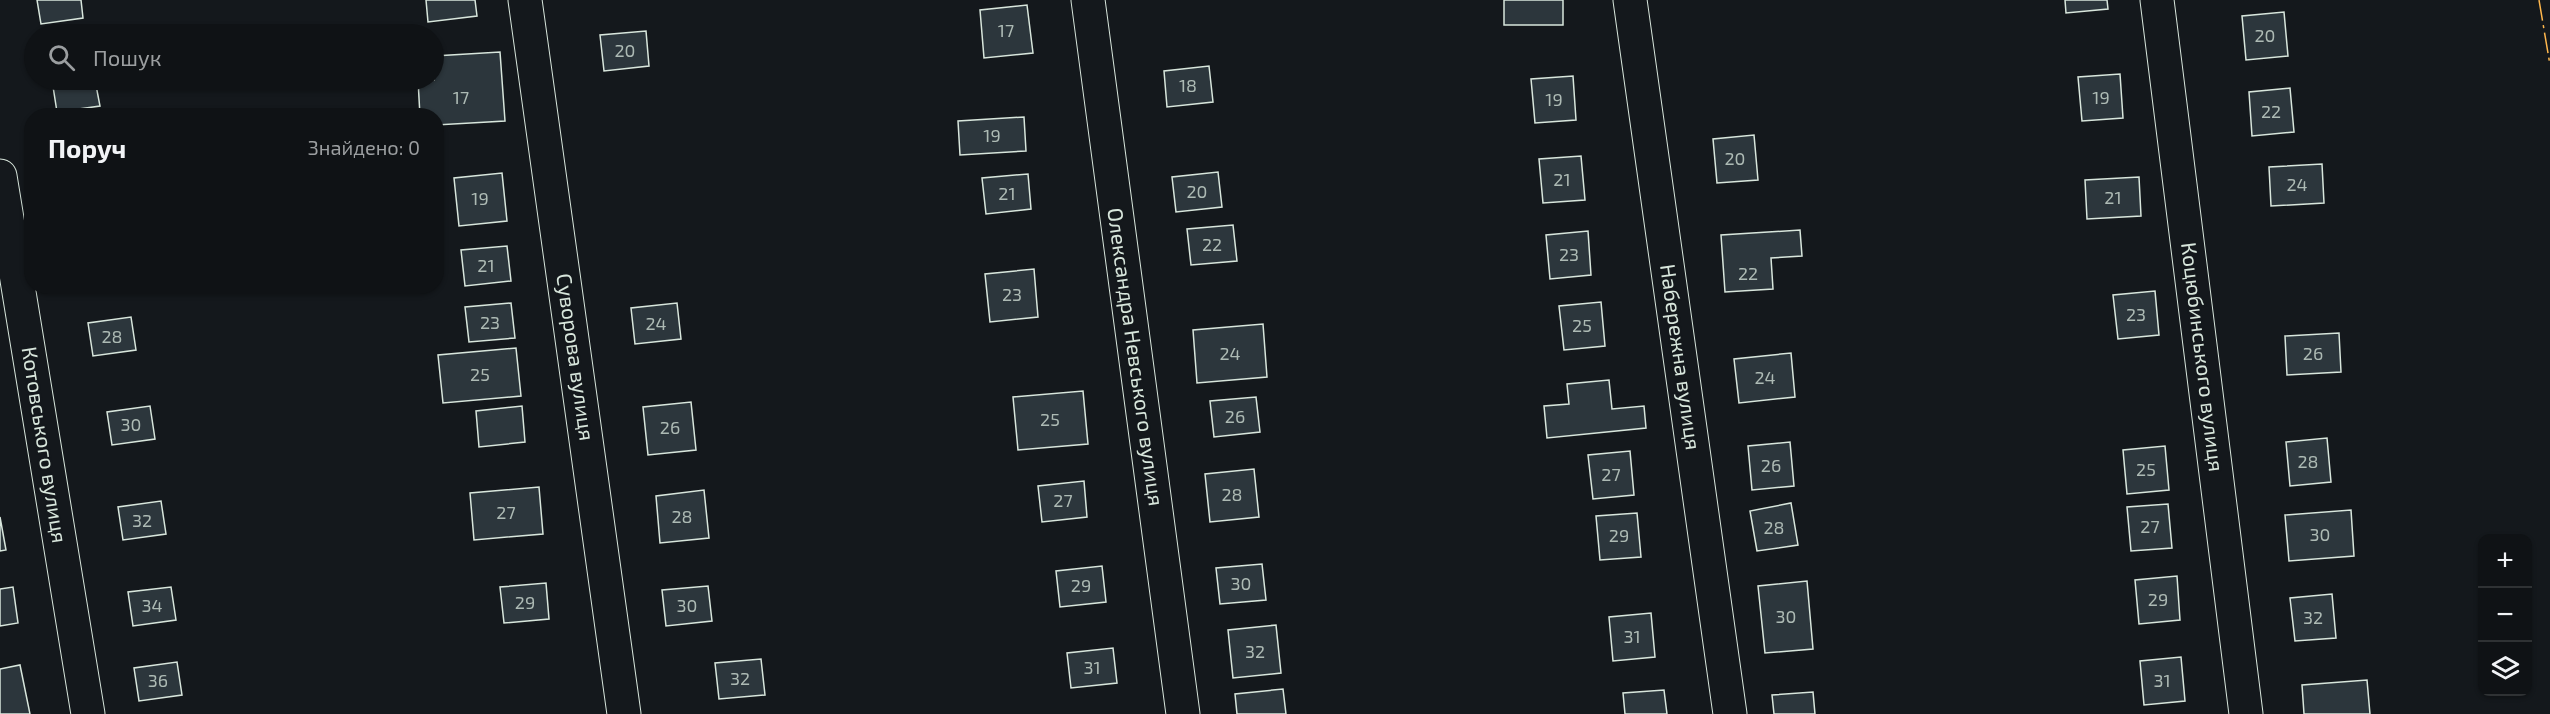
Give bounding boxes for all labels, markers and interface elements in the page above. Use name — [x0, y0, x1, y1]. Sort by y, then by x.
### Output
house number: 17 — [998, 19, 1014, 41]
search box — [24, 24, 444, 90]
house number: 20 — [2255, 24, 2275, 46]
house number: 20 — [615, 39, 635, 61]
icon: search — [45, 41, 78, 74]
text: Пошук — [93, 44, 162, 70]
house number: 18 — [1179, 74, 1197, 96]
house number: 17 — [453, 86, 469, 108]
house number: 19 — [2092, 86, 2110, 108]
house number: 19 — [1545, 88, 1563, 110]
house number: 22 — [2261, 100, 2281, 122]
house number: 19 — [983, 124, 1001, 146]
text: Поруч — [48, 132, 126, 163]
text: Знайдено: 0 — [308, 135, 420, 159]
house number: 20 — [1725, 147, 1745, 169]
house number: 21 — [1553, 168, 1571, 190]
house number: 24 — [2286, 173, 2308, 195]
house number: 20 — [1187, 180, 1207, 202]
house number: 21 — [998, 182, 1016, 204]
house number: 21 — [2104, 186, 2122, 208]
house number: 19 — [471, 187, 489, 209]
street label: Олександра Невського вулиця — [1102, 206, 1170, 508]
house number: 22 — [1202, 233, 1222, 255]
street label: Коцюбинського вулиця — [2176, 241, 2230, 473]
house number: 23 — [1559, 243, 1579, 265]
house number: 21 — [477, 254, 495, 276]
street label: Набережна вулиця — [1655, 262, 1707, 452]
house number: 22 — [1738, 262, 1758, 284]
street label: Суворова вулиця — [551, 272, 601, 442]
house number: 23 — [1002, 283, 1022, 305]
house number: 23 — [2126, 303, 2146, 325]
house number: 23 — [480, 311, 500, 333]
house number: 24 — [645, 312, 667, 334]
house number: 25 — [1572, 314, 1592, 336]
house number: 28 — [101, 325, 123, 347]
house number: 24 — [1219, 342, 1241, 364]
house number: 26 — [2303, 342, 2323, 364]
street label: Котовського вулиця — [17, 345, 73, 545]
house number: 25 — [470, 363, 490, 385]
house number: 24 — [1754, 366, 1776, 388]
house number: 26 — [1225, 405, 1245, 427]
house number: 25 — [1040, 408, 1060, 430]
house number: 30 — [121, 413, 141, 435]
house number: 26 — [660, 416, 680, 438]
house number: 28 — [2297, 450, 2319, 472]
house number: 26 — [1761, 454, 1781, 476]
house number: 25 — [2136, 458, 2156, 480]
house number: 27 — [1601, 463, 1621, 485]
house number: 28 — [1221, 483, 1243, 505]
house number: 27 — [1053, 489, 1073, 511]
house number: 27 — [496, 501, 516, 523]
house number: 28 — [671, 505, 693, 527]
house number: 32 — [132, 509, 152, 531]
house number: 27 — [2140, 515, 2160, 537]
house number: 28 — [1763, 516, 1785, 538]
house number: 30 — [2310, 523, 2330, 545]
house number: 29 — [1609, 524, 1629, 546]
map controls — [2478, 534, 2532, 696]
button: + — [2478, 534, 2532, 588]
house number: 30 — [1231, 572, 1251, 594]
house number: 29 — [1071, 574, 1091, 596]
house number: 29 — [2148, 588, 2168, 610]
button: − — [2478, 588, 2532, 642]
house number: 29 — [515, 591, 535, 613]
house number: 34 — [141, 594, 163, 616]
house number: 30 — [677, 594, 697, 616]
house number: 30 — [1776, 605, 1796, 627]
house number: 32 — [2303, 606, 2323, 628]
house number: 31 — [1623, 625, 1641, 647]
house number: 32 — [1245, 640, 1265, 662]
button: layers — [2478, 642, 2532, 696]
house number: 31 — [1083, 656, 1101, 678]
house number: 32 — [730, 667, 750, 689]
house number: 36 — [148, 669, 168, 691]
house number: 31 — [2153, 669, 2171, 691]

